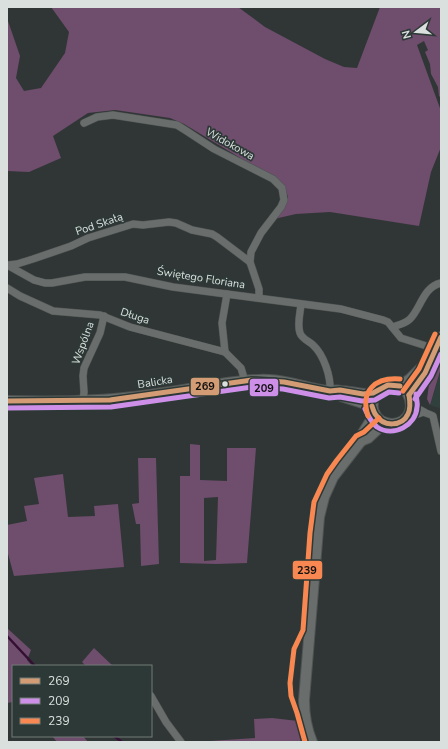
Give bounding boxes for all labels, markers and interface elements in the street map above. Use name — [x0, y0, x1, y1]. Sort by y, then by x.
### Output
north arrow — [396, 12, 436, 52]
text: N — [399, 29, 415, 41]
street label: Widokowa — [203, 124, 257, 164]
street label: Pod Skałą — [73, 209, 125, 239]
street label: Świętego Floriana — [156, 263, 247, 292]
street label: Długa — [118, 304, 152, 328]
street label: Wspólna — [68, 319, 98, 367]
street label: Balicka — [136, 372, 174, 392]
line badge: 269 — [190, 377, 220, 396]
line badge: 209 — [249, 378, 279, 397]
text: 269 — [195, 379, 215, 394]
unlabelled marker — [220, 379, 230, 389]
text: 209 — [254, 381, 274, 396]
line badge: 239 — [292, 560, 323, 580]
text: 239 — [297, 563, 317, 578]
legend — [12, 665, 152, 737]
text: 269 — [48, 673, 70, 689]
text: 209 — [48, 693, 70, 709]
text: 239 — [48, 713, 70, 729]

